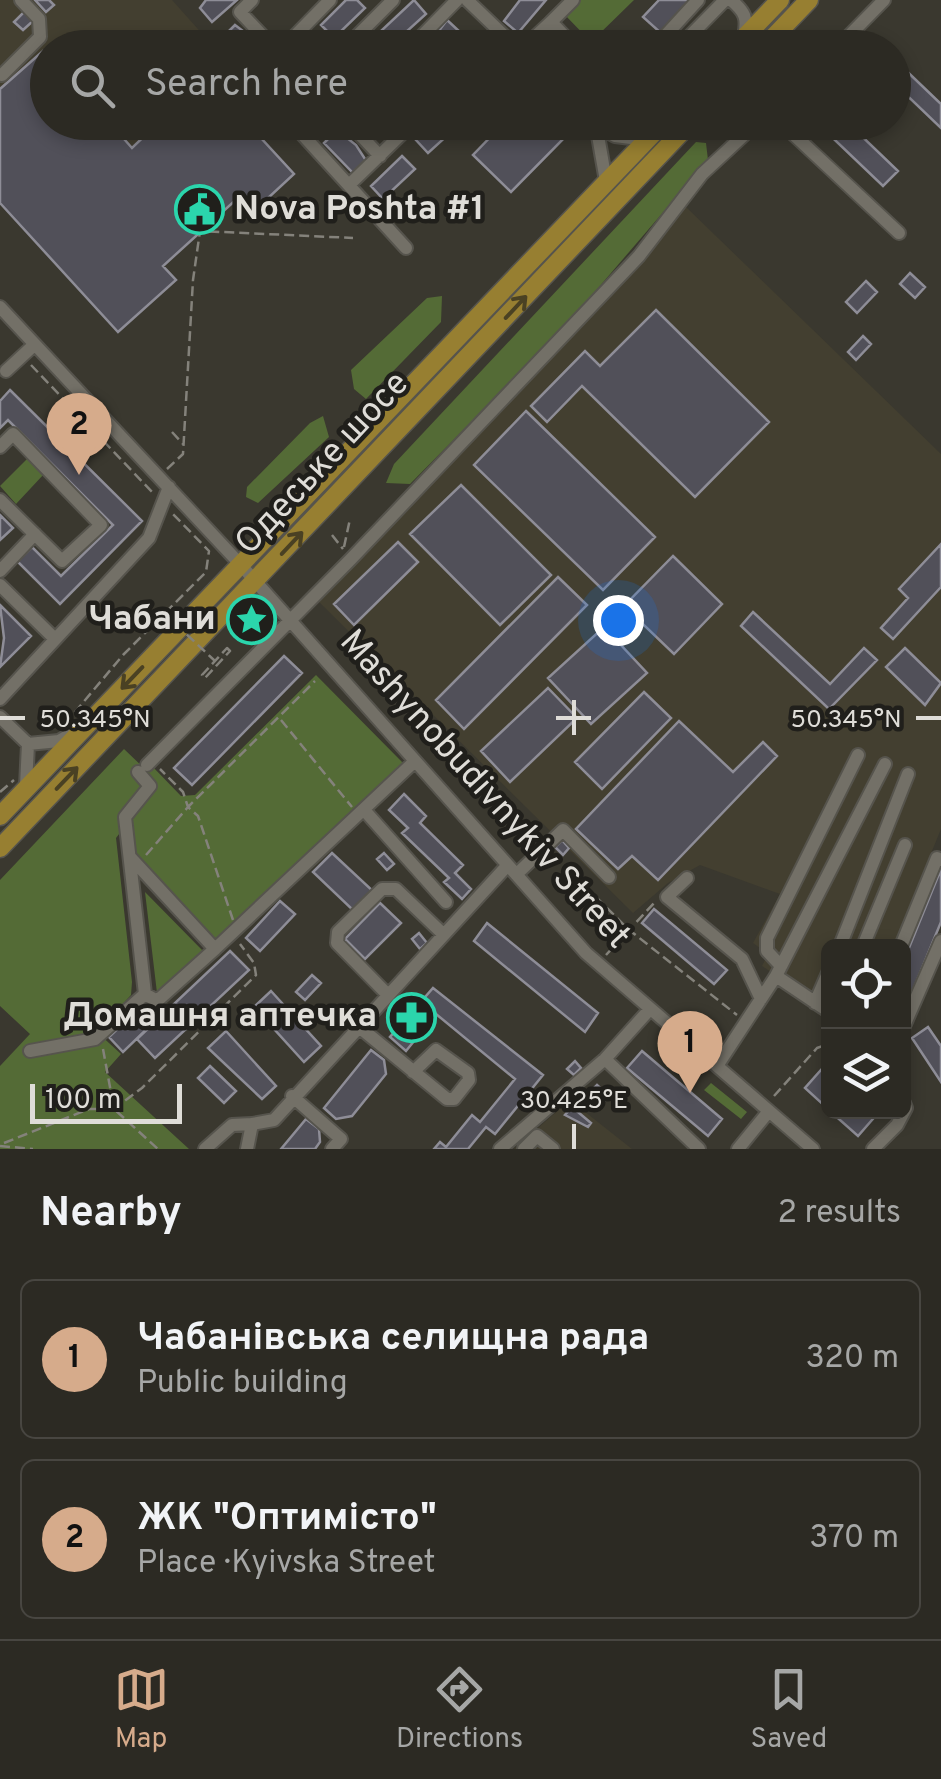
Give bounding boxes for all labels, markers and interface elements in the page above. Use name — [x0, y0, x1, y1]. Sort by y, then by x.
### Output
search box — [30, 30, 911, 140]
icon: search — [65, 58, 120, 113]
text: Search here — [145, 61, 348, 110]
public building icon: Nova Poshta #1 — [173, 184, 225, 236]
place label: Nova Poshta #1 — [234, 188, 485, 232]
one-way arrow — [504, 296, 528, 320]
street label: Одеське шосе — [227, 363, 419, 565]
pin: 2 — [46, 392, 112, 475]
one-way arrow — [280, 531, 303, 556]
place icon: Чабани — [225, 594, 277, 646]
your location — [593, 595, 644, 646]
place label: Чабани — [88, 598, 216, 642]
street label: Mashynobudivnykiv Street — [329, 621, 639, 959]
one-way arrow — [120, 666, 144, 690]
text: 50.345°N — [39, 705, 151, 737]
text: 50.345°N — [790, 705, 902, 737]
one-way arrow — [55, 766, 79, 790]
map controls — [821, 939, 911, 1119]
button: locate — [821, 939, 911, 1029]
pharmacy icon: Домашня аптечка — [386, 991, 438, 1043]
place label: Домашня аптечка — [63, 995, 377, 1039]
pin: 1 — [658, 1010, 722, 1093]
button: layers — [821, 1029, 911, 1119]
scale bar — [30, 1079, 182, 1124]
text: 100 m — [45, 1083, 121, 1119]
text: 30.425°E — [520, 1086, 628, 1118]
text: Nearby — [40, 1188, 182, 1241]
text: 2 results — [777, 1194, 901, 1234]
text: Чабанівська селищна рада — [137, 1315, 649, 1364]
text: 1 — [68, 1339, 81, 1379]
text: 320 m — [806, 1339, 899, 1379]
text: Public building — [137, 1364, 348, 1404]
text: ЖК "Оптимісто" — [137, 1495, 437, 1544]
text: 2 — [65, 1519, 84, 1559]
text: 370 m — [809, 1519, 899, 1559]
text: Place · Kyivska Street — [137, 1544, 436, 1584]
tab: Map — [114, 1662, 169, 1758]
tab: Directions — [396, 1662, 523, 1758]
tab: Saved — [750, 1662, 827, 1758]

